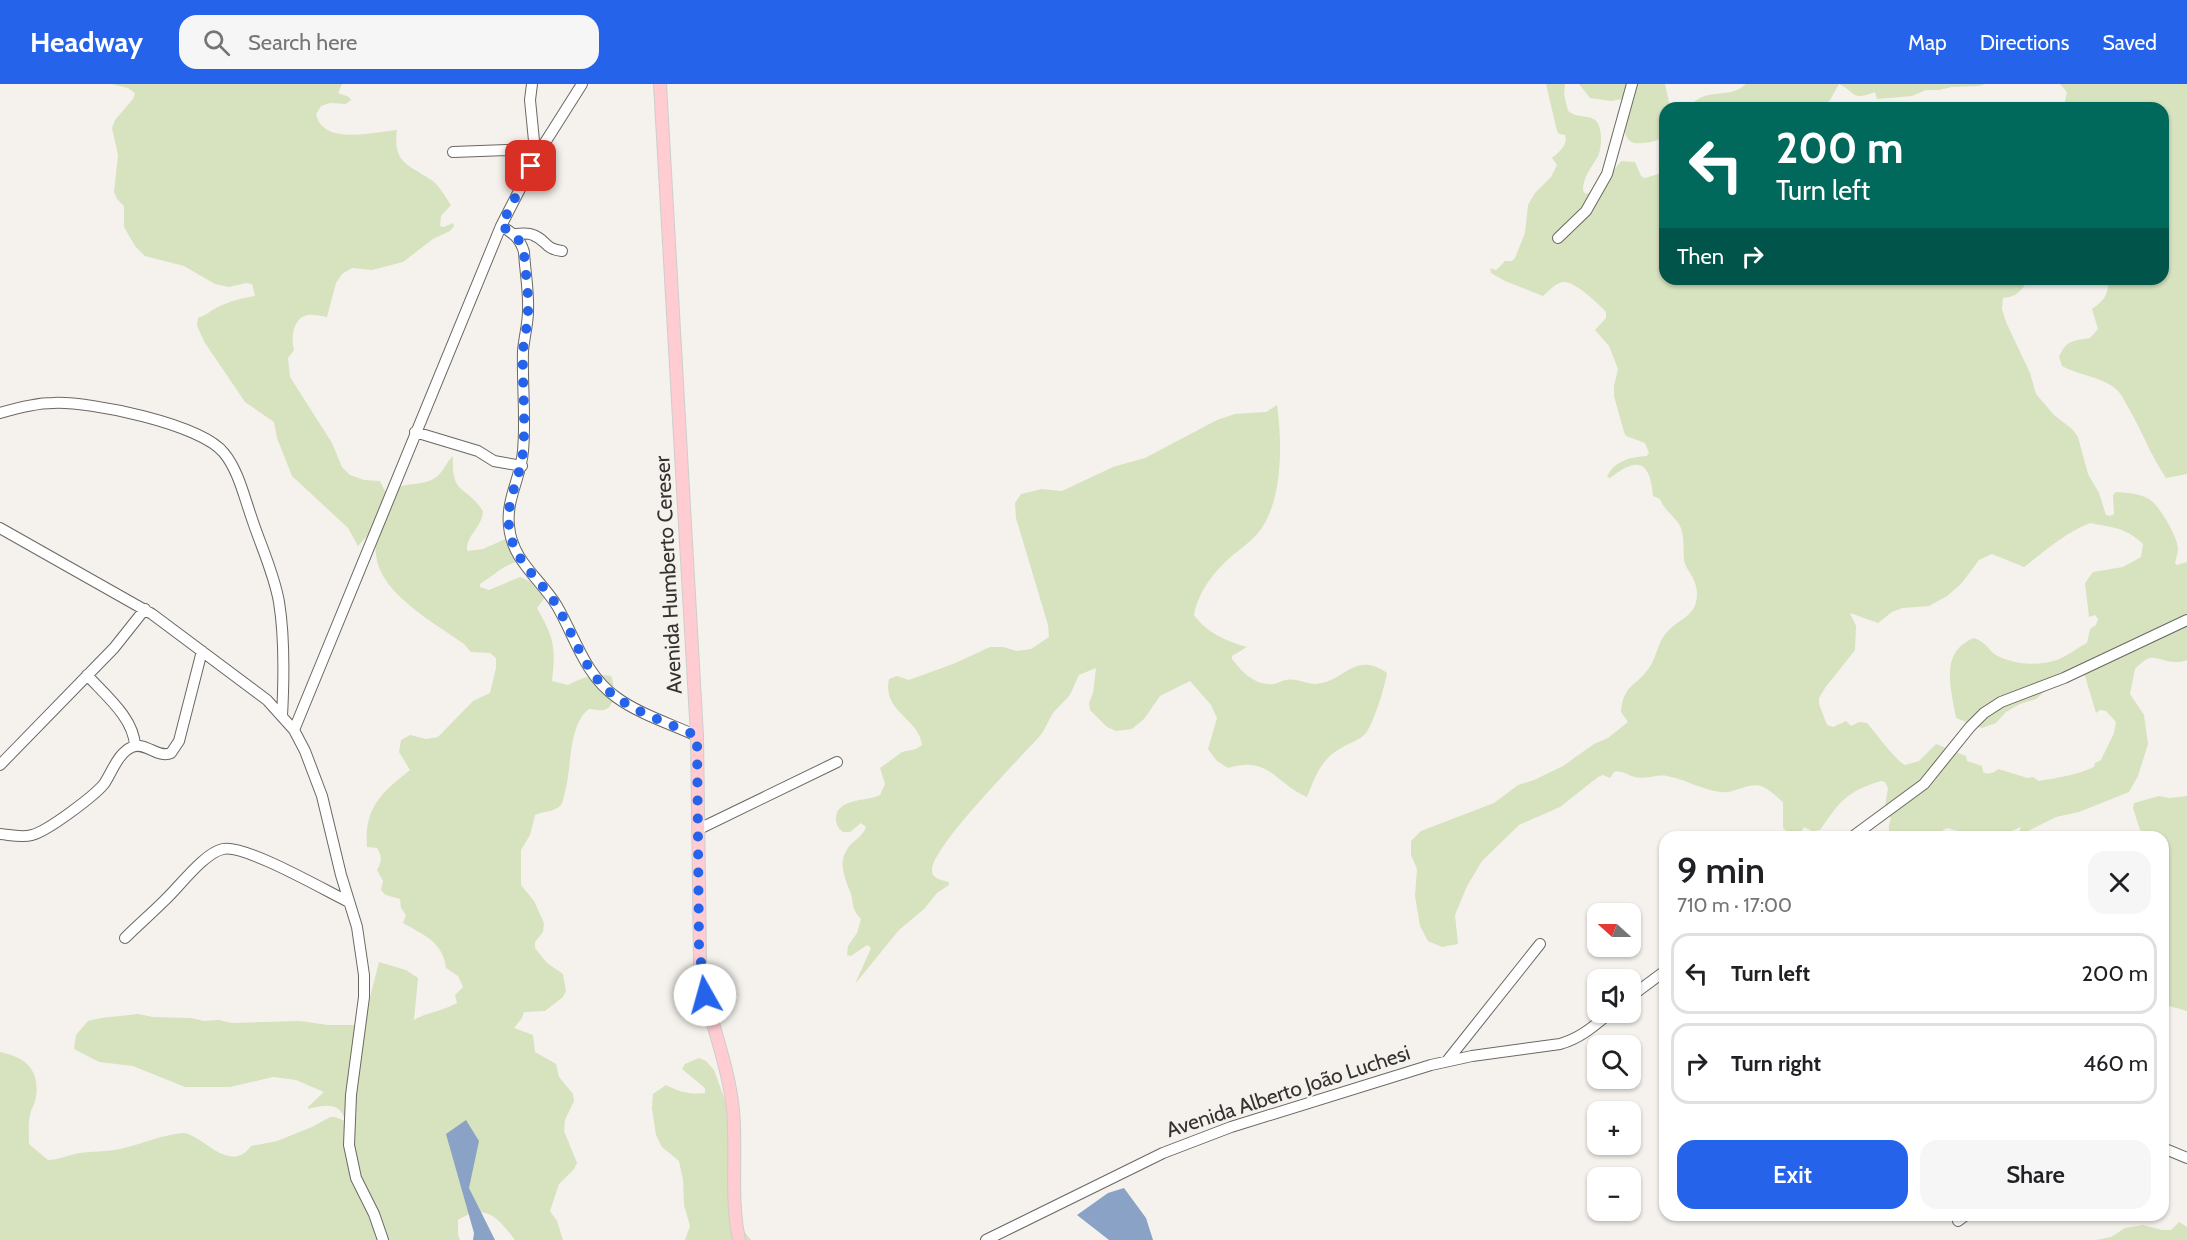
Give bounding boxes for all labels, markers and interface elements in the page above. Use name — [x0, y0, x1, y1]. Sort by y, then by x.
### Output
search box — [179, 15, 599, 69]
text: Headway — [30, 25, 143, 59]
icon: search — [200, 26, 233, 59]
text: Search here — [248, 29, 357, 56]
text: Map — [1908, 30, 1947, 55]
text: Directions — [1980, 30, 2069, 55]
text: Saved — [2102, 30, 2157, 55]
text: 200 m — [1776, 122, 1903, 174]
icon: left — [1677, 126, 1755, 204]
pin — [505, 140, 556, 191]
icon: arrive — [514, 149, 547, 182]
text: Turn left — [1776, 174, 1870, 207]
icon: right — [1736, 240, 1769, 273]
text: Then — [1677, 243, 1724, 270]
street label: Avenida Humberto Cereser — [649, 455, 687, 695]
text: 9 min — [1677, 848, 1765, 892]
button: close — [2088, 851, 2151, 914]
text: 710 m · 17:00 — [1677, 893, 1792, 917]
north arrow — [1587, 903, 1641, 957]
map controls — [1587, 903, 1641, 1221]
icon: left — [1680, 957, 1713, 990]
text: Turn left — [1731, 960, 1810, 987]
text: 200 m — [2082, 960, 2148, 987]
position arrow — [673, 963, 737, 1027]
button: sound — [1587, 969, 1641, 1023]
button: search — [1587, 1035, 1641, 1089]
street label: Avenida Alberto João Luchesi — [1163, 1040, 1413, 1142]
icon: right — [1680, 1047, 1713, 1080]
text: Turn right — [1731, 1050, 1821, 1077]
text: 460 m — [2083, 1050, 2148, 1077]
button: + — [1587, 1101, 1641, 1155]
button: Exit — [1677, 1140, 1908, 1209]
button: Share — [1920, 1140, 2151, 1209]
button: − — [1587, 1167, 1641, 1221]

